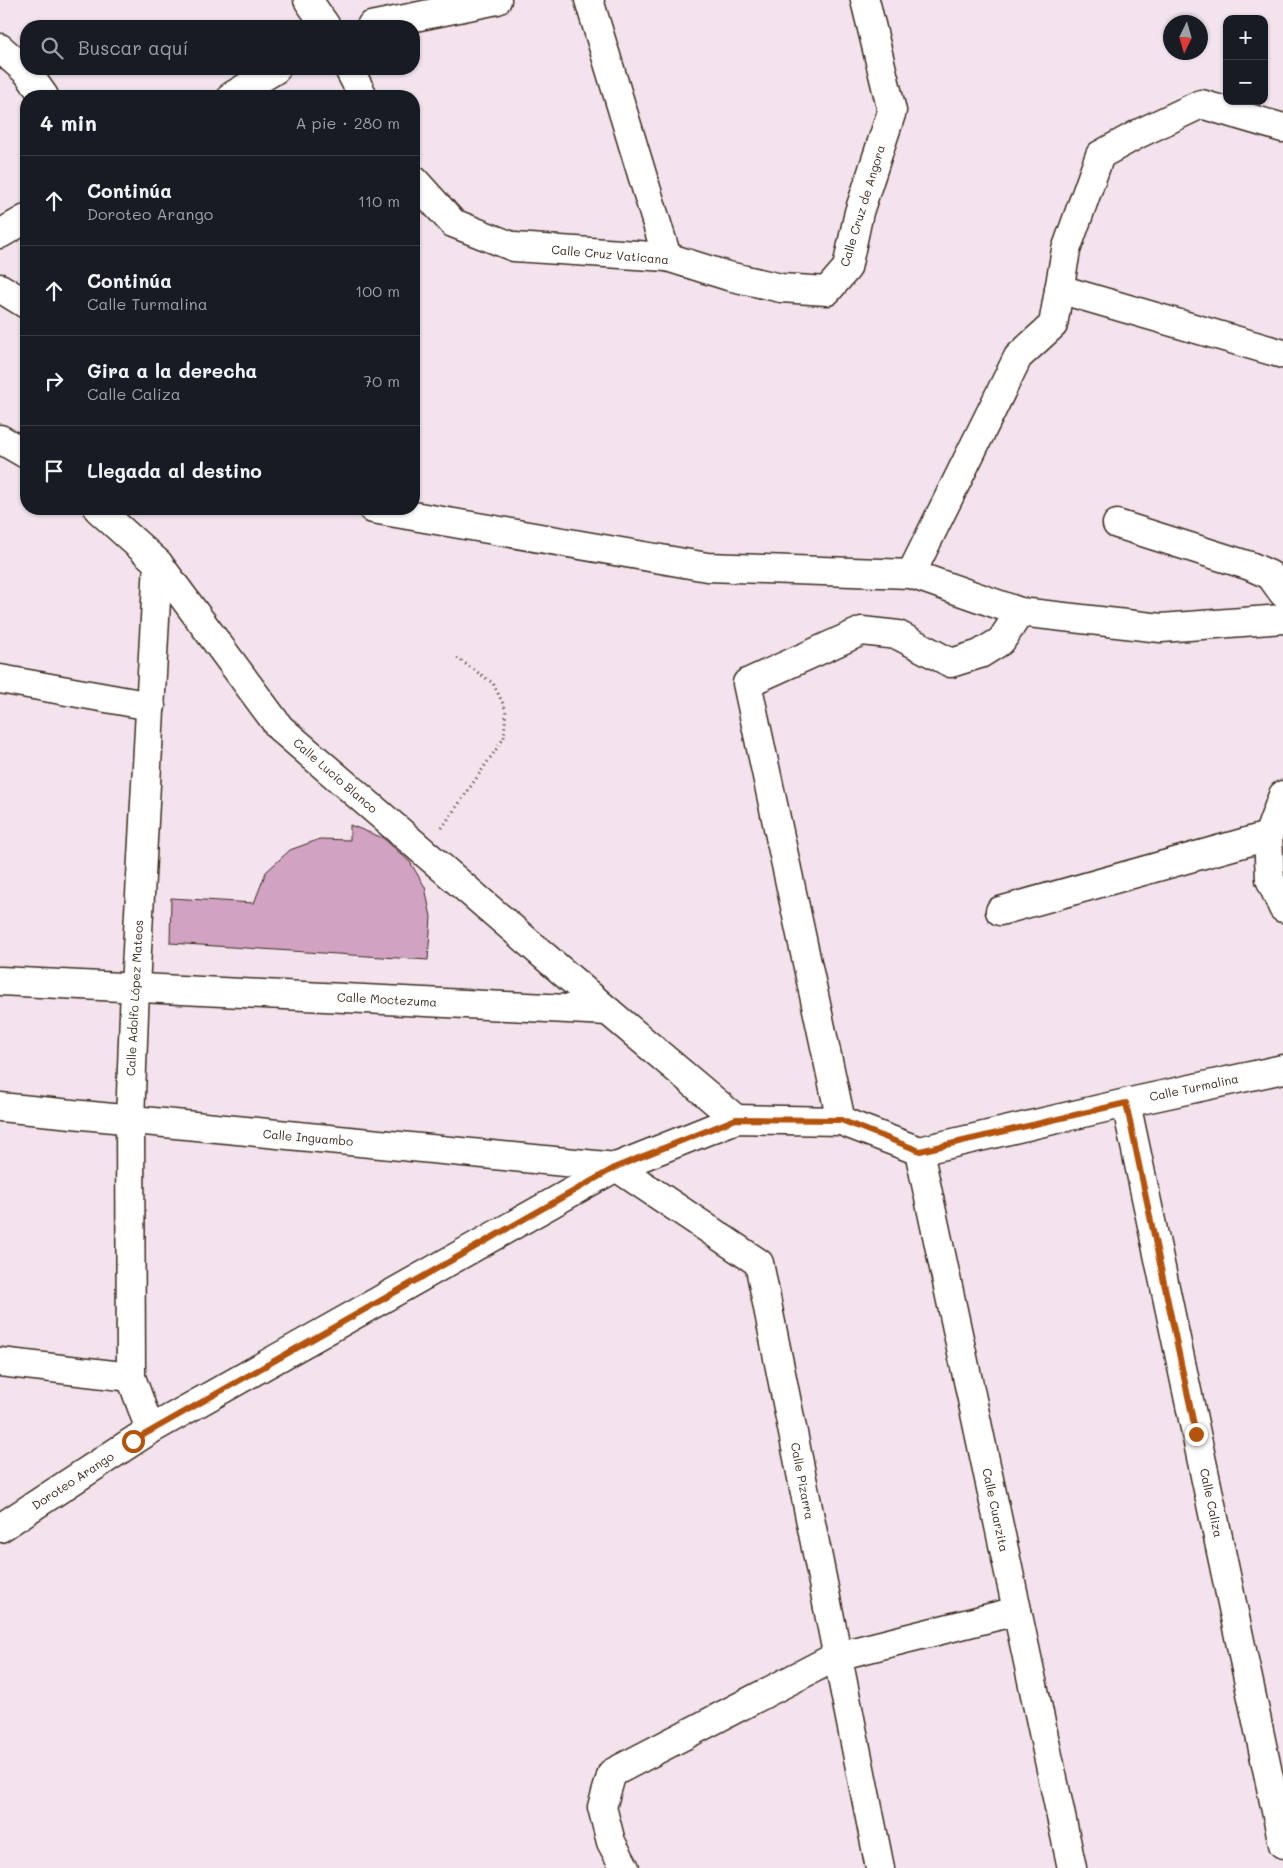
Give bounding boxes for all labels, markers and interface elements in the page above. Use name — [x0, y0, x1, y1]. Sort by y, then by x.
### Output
north arrow — [1163, 15, 1208, 60]
map controls — [1223, 15, 1268, 105]
button: + — [1223, 15, 1268, 60]
search box — [20, 20, 420, 75]
icon: search — [38, 34, 66, 62]
text: Buscar aquí — [78, 35, 188, 60]
button: − — [1223, 60, 1268, 105]
text: 4 min — [40, 109, 97, 136]
text: A pie · 280 m — [296, 112, 400, 133]
street label: Calle Cruz de Angora — [836, 143, 888, 268]
text: Continúa — [87, 178, 172, 203]
icon: ahead — [40, 187, 68, 215]
text: 110 m — [358, 190, 400, 211]
text: Doroteo Arango — [87, 203, 213, 224]
street label: Calle Cruz Vaticana — [551, 241, 669, 267]
text: Continúa — [87, 268, 172, 293]
icon: ahead — [40, 277, 68, 305]
text: 100 m — [355, 280, 400, 301]
text: Calle Turmalina — [87, 293, 208, 314]
text: Gira a la derecha — [87, 358, 257, 383]
icon: right — [40, 367, 68, 395]
text: 70 m — [363, 370, 400, 391]
text: Calle Caliza — [87, 383, 181, 404]
icon: arrive — [40, 457, 68, 485]
text: Llegada al destino — [87, 458, 262, 483]
street label: Calle Lucio Blanco — [290, 734, 381, 816]
street label: Calle Adolfo López Mateos — [122, 919, 146, 1077]
street label: Calle Moctezuma — [337, 988, 437, 1010]
street label: Calle Turmalina — [1148, 1070, 1240, 1104]
street label: Calle Inguambo — [262, 1125, 354, 1149]
route end — [1185, 1423, 1208, 1446]
route start — [122, 1430, 145, 1453]
street label: Calle Pizarra — [788, 1441, 818, 1521]
street label: Doroteo Arango — [28, 1448, 117, 1513]
street label: Calle Cuarzita — [979, 1467, 1013, 1553]
street label: Calle Caliza — [1197, 1467, 1227, 1539]

